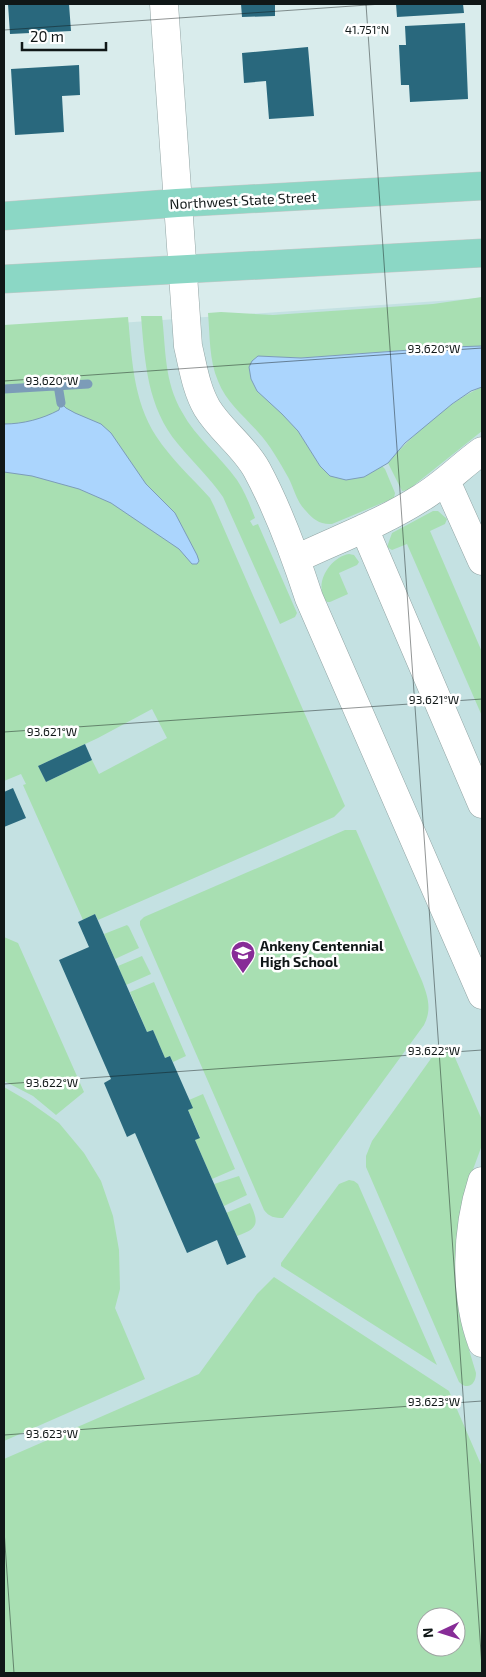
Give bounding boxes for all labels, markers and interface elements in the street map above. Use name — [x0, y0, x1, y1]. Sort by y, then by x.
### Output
scale bar — [22, 20, 106, 52]
text: 41.751°N — [345, 22, 389, 36]
text: 20 m — [30, 27, 64, 45]
street label: Northwest State Street — [169, 188, 317, 212]
text: 93.620°W — [408, 341, 460, 355]
text: 93.620°W — [26, 373, 78, 387]
text: 93.621°W — [409, 692, 459, 706]
text: 93.621°W — [27, 724, 77, 738]
place label: Ankeny Centennial High School — [260, 937, 384, 970]
school or university icon: Ankeny Centennial High School — [230, 940, 256, 974]
text: 93.622°W — [408, 1043, 460, 1057]
text: 93.622°W — [26, 1075, 78, 1089]
text: 93.623°W — [408, 1394, 460, 1408]
text: 93.623°W — [26, 1426, 78, 1440]
north arrow — [416, 1607, 466, 1657]
text: N — [419, 1627, 436, 1639]

